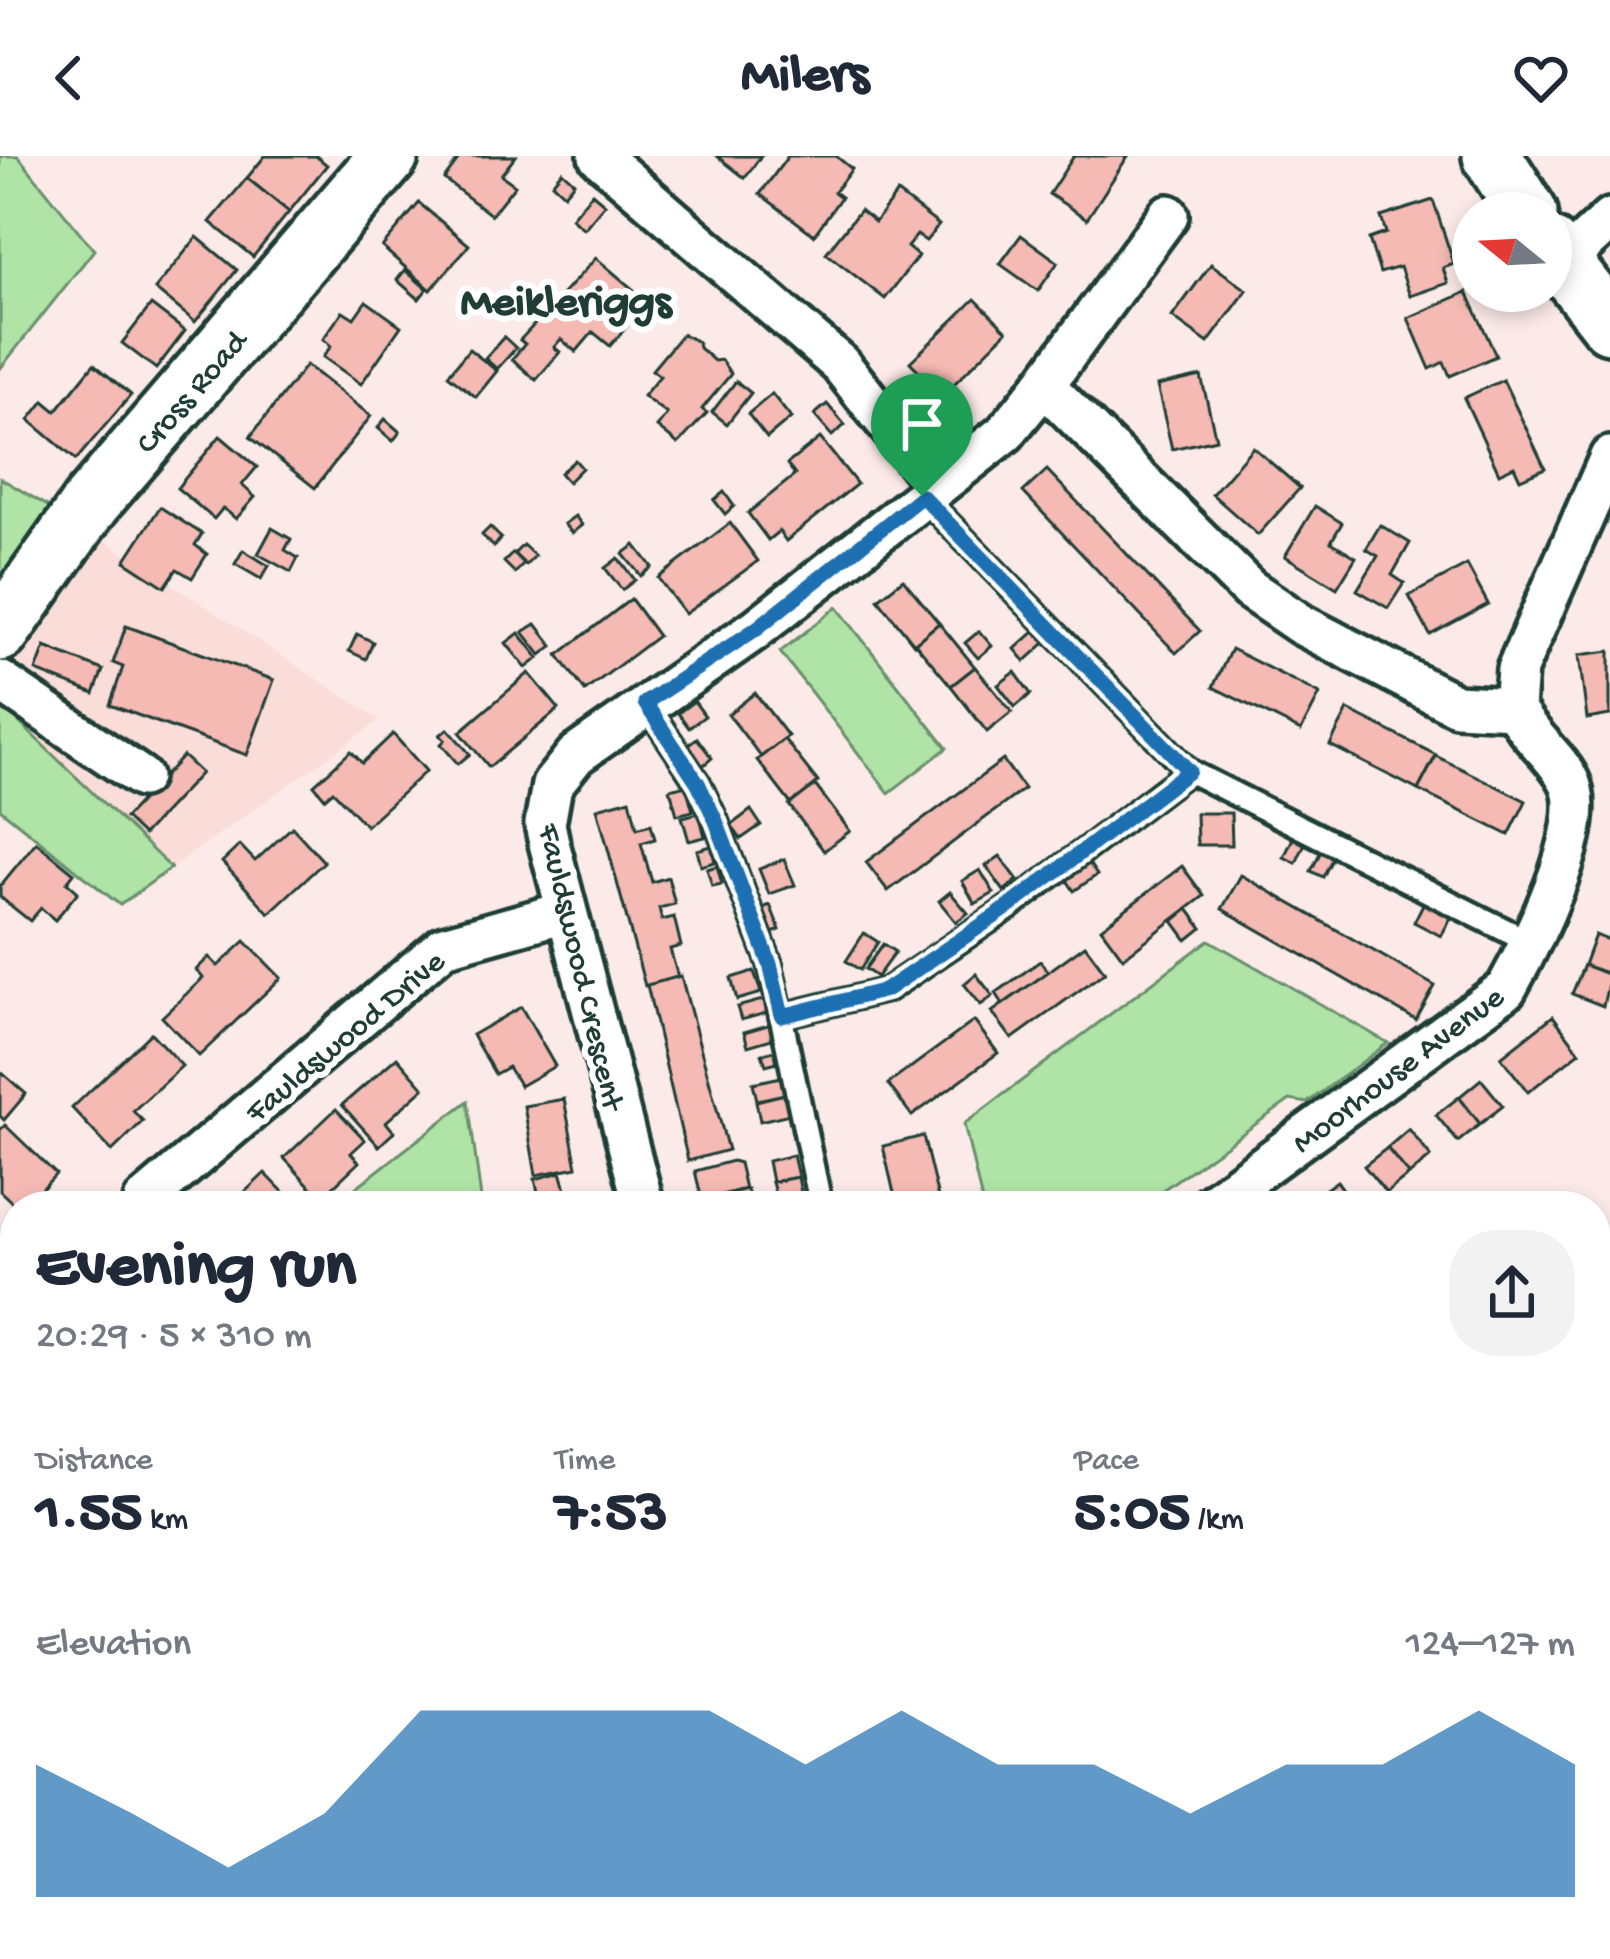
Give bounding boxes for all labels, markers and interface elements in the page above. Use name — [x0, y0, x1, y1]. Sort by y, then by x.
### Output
icon: back — [36, 45, 102, 111]
icon: heart — [1508, 45, 1574, 111]
text: Milers — [741, 46, 869, 110]
north arrow — [1452, 192, 1572, 312]
map controls — [1452, 192, 1572, 312]
district label: Meikleriggs — [461, 278, 674, 331]
street label: Cross Road — [130, 323, 259, 463]
pin — [871, 373, 973, 496]
icon: arrive — [889, 391, 955, 457]
street label: Fauldswood Crescent — [527, 820, 630, 1117]
street label: Fauldswood Drive — [239, 944, 455, 1134]
street label: Moorhouse Avenue — [1286, 979, 1514, 1164]
button: share — [1449, 1230, 1575, 1356]
text: Evening run — [36, 1231, 356, 1309]
text: 20:29 · 5 × 310 m — [36, 1315, 312, 1361]
text: Distance — [36, 1443, 153, 1481]
text: Time — [555, 1443, 615, 1481]
text: Pace — [1074, 1443, 1139, 1481]
text: 1.55 — [36, 1481, 142, 1551]
text: 7:53 — [555, 1481, 668, 1551]
text: 5:05 — [1074, 1481, 1190, 1551]
text: km — [142, 1502, 188, 1540]
text: /km — [1190, 1502, 1244, 1540]
text: Elevation — [36, 1623, 191, 1669]
text: 124–127 m — [1406, 1623, 1575, 1669]

